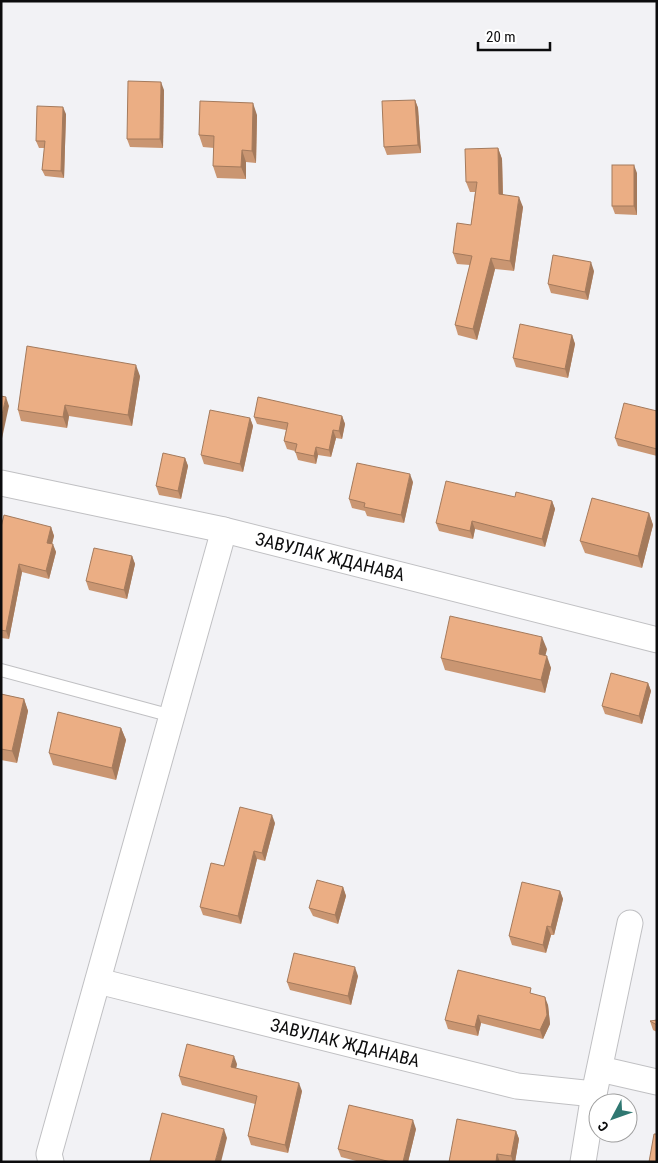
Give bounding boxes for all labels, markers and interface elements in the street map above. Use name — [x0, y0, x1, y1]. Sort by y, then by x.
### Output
scale bar — [478, 20, 550, 52]
text: 20 m — [486, 28, 516, 46]
street label: ЗАВУЛАК ЖДАНАВА — [253, 528, 408, 585]
street label: ЗАВУЛАК ЖДАНАВА — [268, 1014, 423, 1071]
north arrow — [588, 1093, 638, 1143]
text: С — [595, 1118, 612, 1135]

